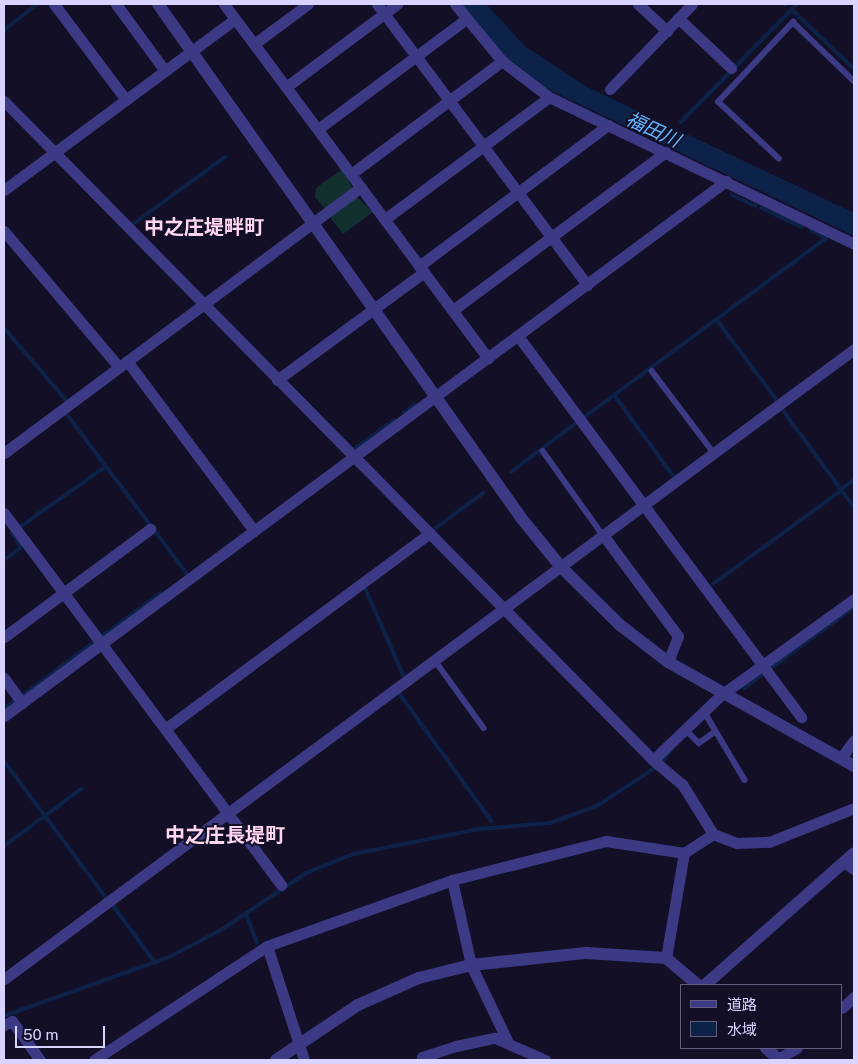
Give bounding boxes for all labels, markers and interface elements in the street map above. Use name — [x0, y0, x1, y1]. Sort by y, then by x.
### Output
water label: 福田川 — [622, 108, 684, 152]
district label: 中之庄堤畔町 — [144, 215, 264, 239]
district label: 中之庄長堤町 — [165, 823, 285, 847]
legend — [680, 984, 843, 1049]
text: 道路 — [727, 996, 757, 1013]
scale bar — [18, 1016, 108, 1048]
text: 水域 — [727, 1021, 757, 1038]
text: 50 m — [23, 1026, 58, 1043]

